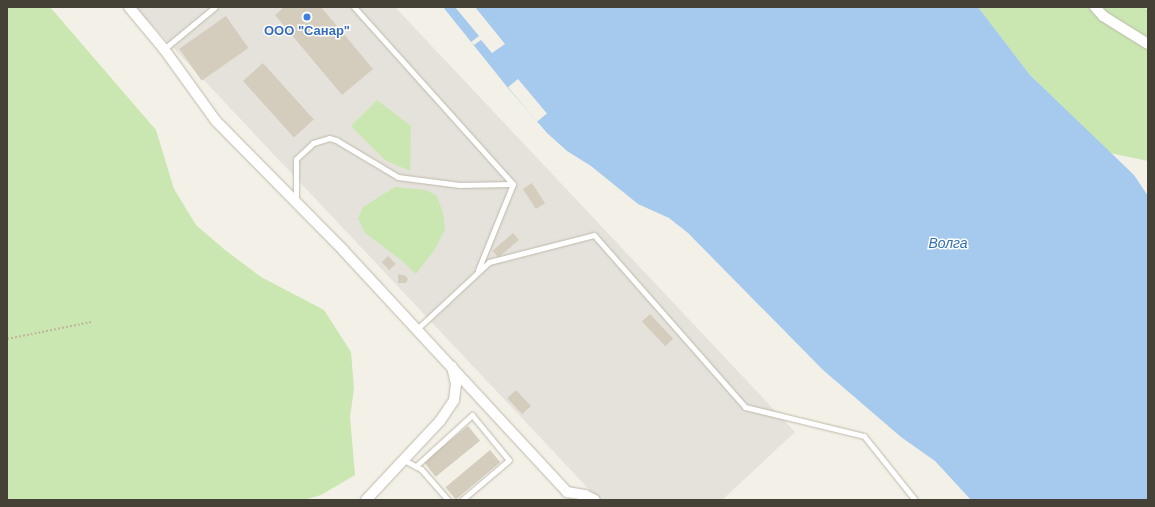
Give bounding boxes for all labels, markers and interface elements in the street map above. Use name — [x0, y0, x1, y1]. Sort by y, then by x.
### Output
marker: ООО "Санар" — [302, 12, 312, 22]
place label: ООО "Санар" — [264, 23, 350, 39]
water label: Волга — [928, 235, 968, 251]

